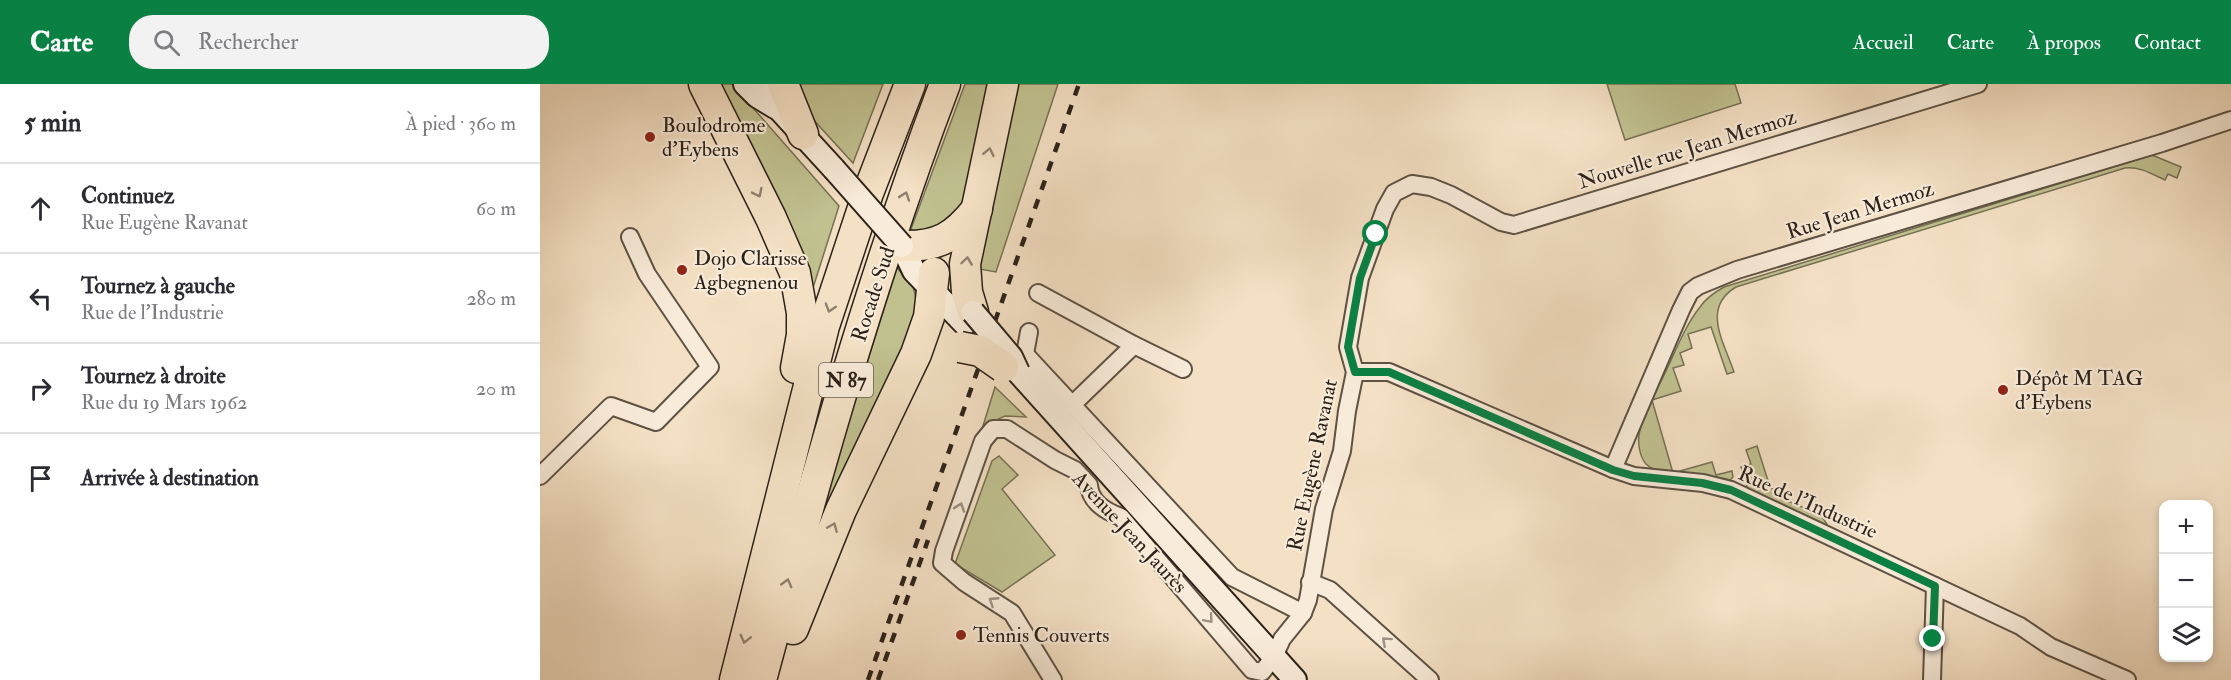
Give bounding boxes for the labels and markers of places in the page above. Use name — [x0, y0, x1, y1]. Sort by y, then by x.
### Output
place label: Boulodrome d'Eybens — [662, 112, 766, 163]
marker: Boulodrome d'Eybens — [643, 130, 657, 144]
place label: Dojo Clarisse Agbegnenou — [693, 245, 807, 296]
marker: Dojo Clarisse Agbegnenou — [675, 263, 689, 277]
place label: Dépôt M TAG d'Eybens — [2015, 365, 2143, 416]
marker: Dépôt M TAG d'Eybens — [1996, 383, 2010, 397]
place label: Tennis Couverts — [973, 622, 1109, 649]
marker: Tennis Couverts — [954, 628, 968, 642]

